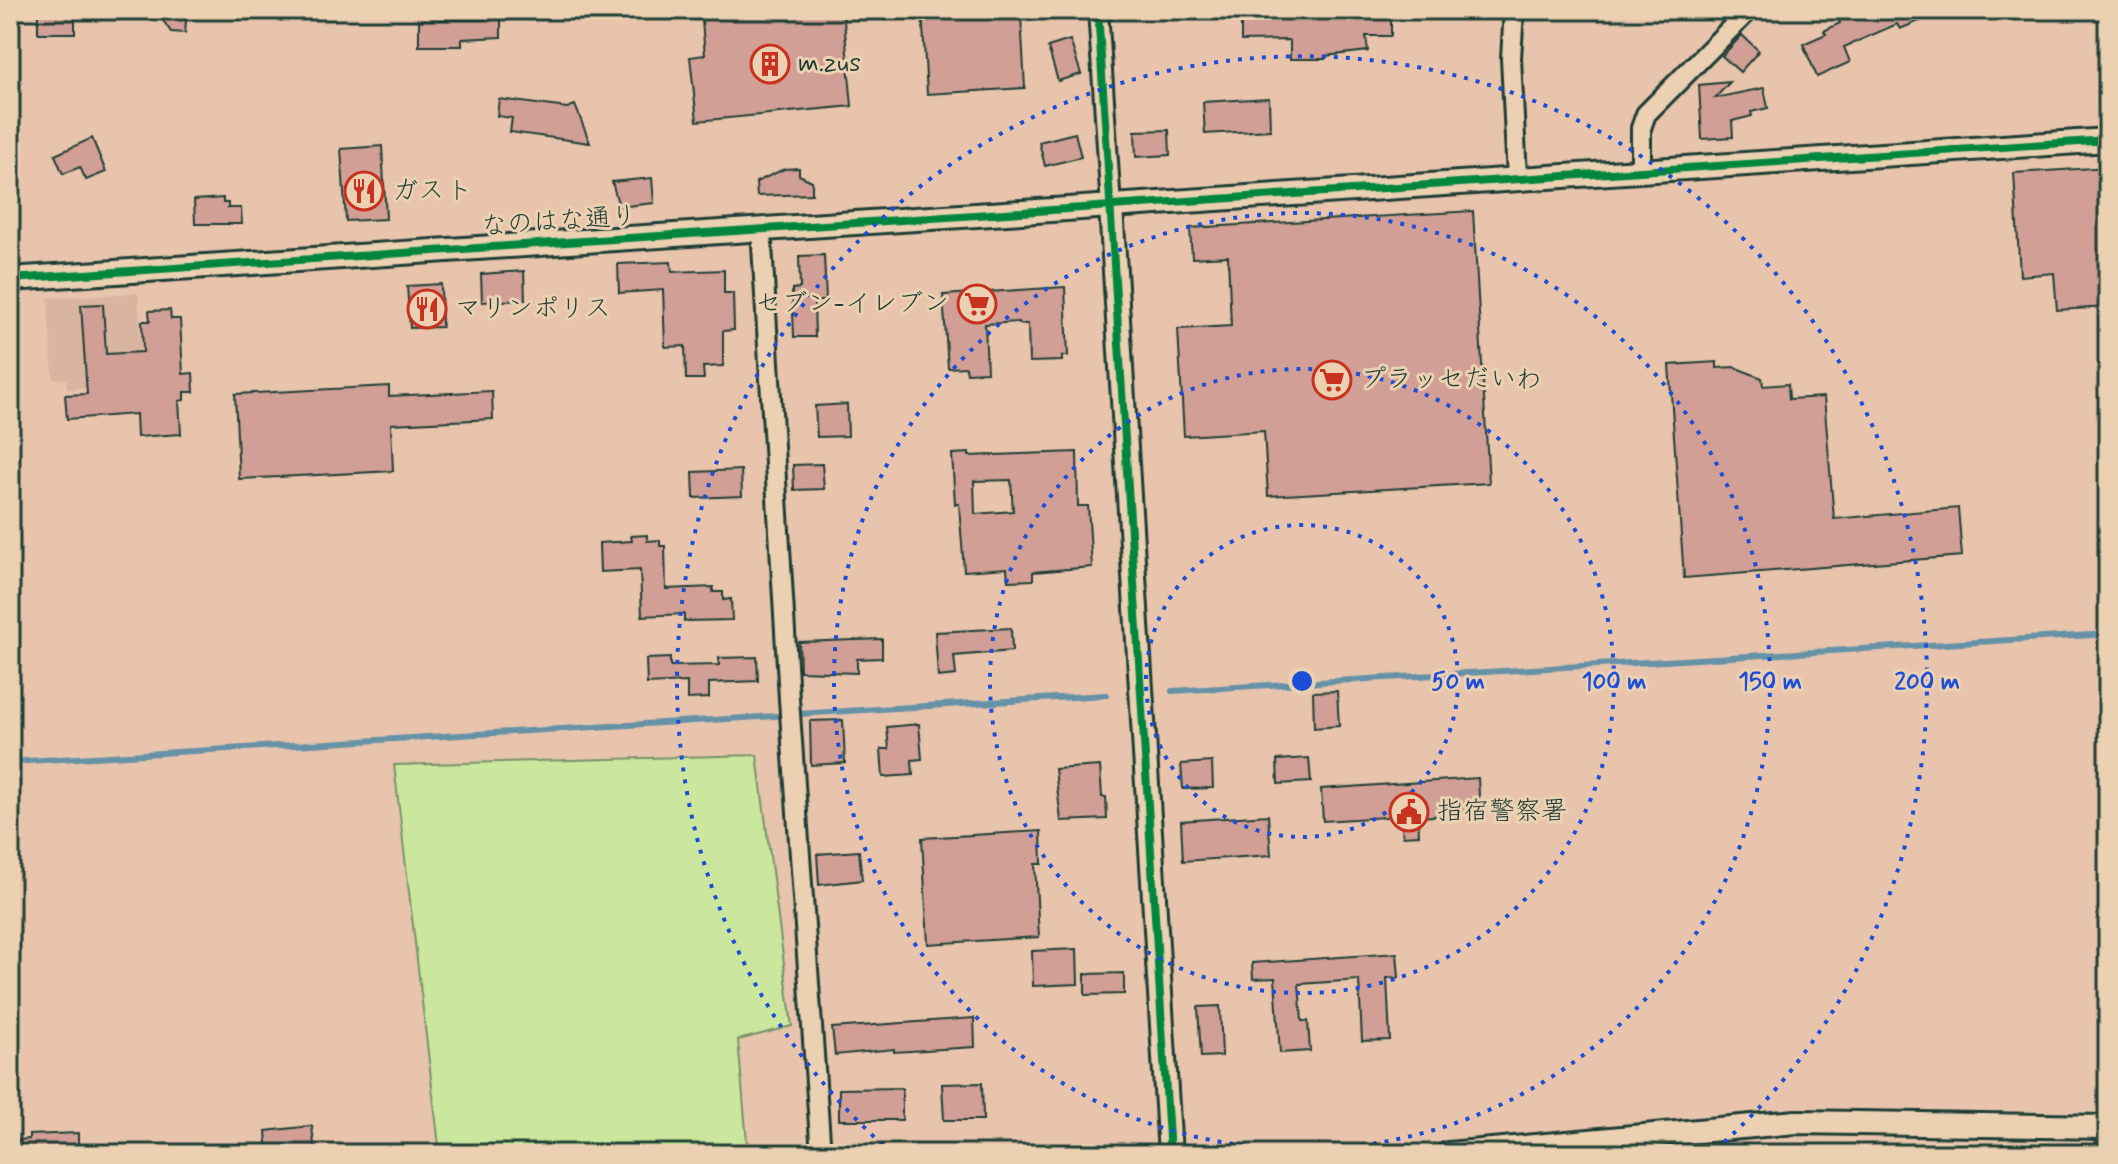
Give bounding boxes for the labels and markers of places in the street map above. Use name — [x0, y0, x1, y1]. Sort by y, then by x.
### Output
building icon: m.zus — [749, 43, 791, 85]
place label: m.zus — [798, 47, 861, 81]
restaurant icon: ガスト — [343, 170, 385, 212]
place label: ガスト — [392, 174, 473, 208]
supermarket icon: セブン-イレブン — [956, 283, 998, 325]
place label: セブン-イレブン — [755, 287, 949, 321]
restaurant icon: マリンポリス — [406, 288, 448, 330]
place label: マリンポリス — [455, 292, 611, 326]
supermarket icon: プラッセだいわ — [1311, 359, 1353, 401]
place label: プラッセだいわ — [1360, 363, 1542, 397]
centre of rings — [1288, 667, 1316, 695]
public building icon: 指宿警察署 — [1388, 791, 1430, 833]
place label: 指宿警察署 — [1437, 795, 1567, 829]

